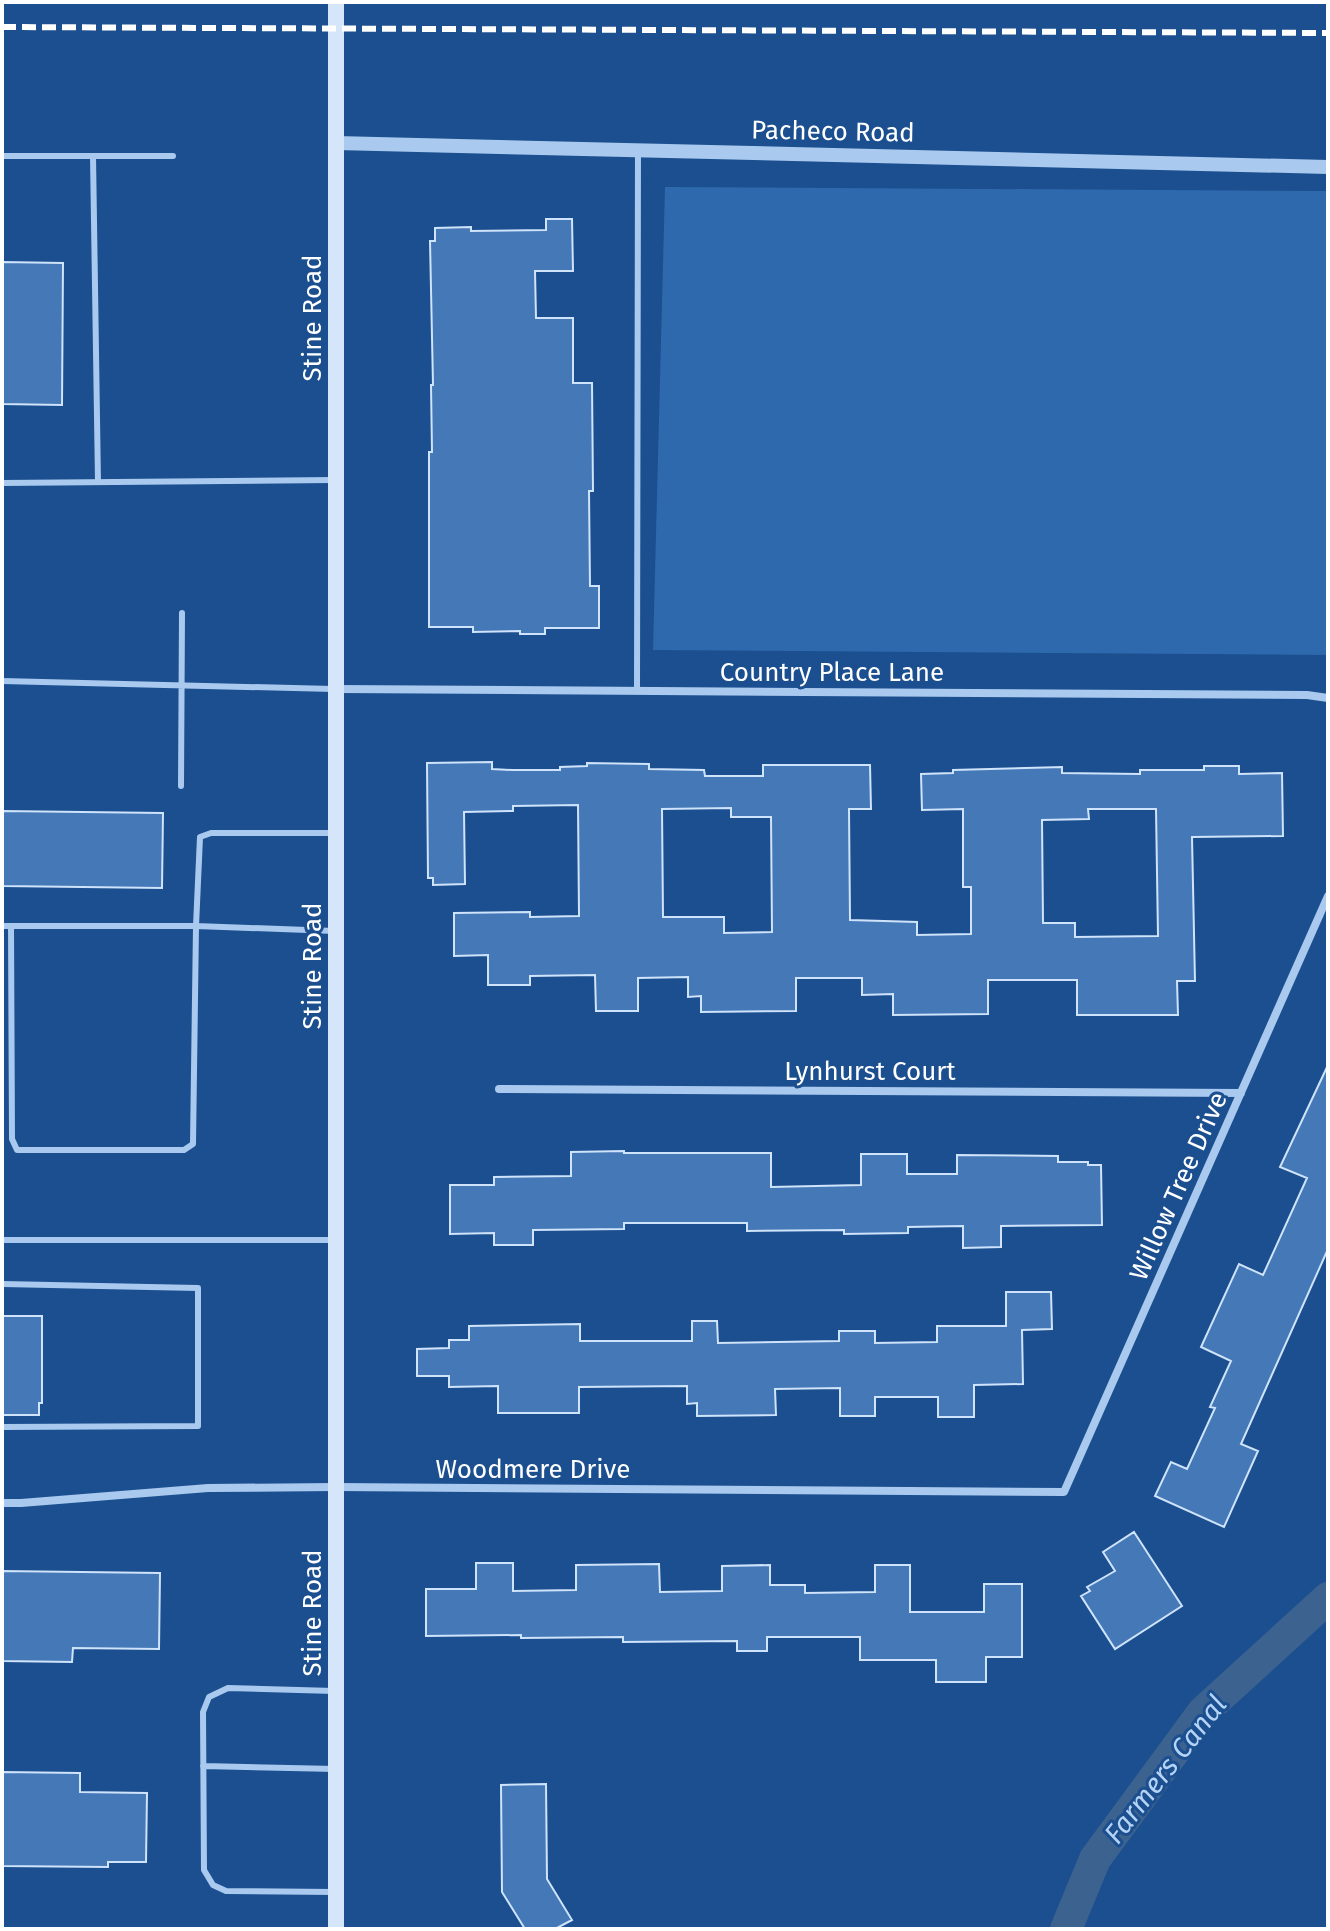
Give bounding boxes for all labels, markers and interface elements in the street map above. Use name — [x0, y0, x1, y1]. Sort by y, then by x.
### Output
street label: Pacheco Road — [751, 115, 915, 148]
street label: Stine Road — [297, 254, 328, 382]
street label: Country Place Lane — [720, 657, 944, 688]
street label: Stine Road — [297, 902, 328, 1030]
street label: Lynhurst Court — [784, 1056, 956, 1087]
street label: Willow Tree Drive — [1123, 1087, 1234, 1285]
street label: Woodmere Drive — [436, 1454, 630, 1485]
street label: Stine Road — [297, 1549, 328, 1677]
water label: Farmers Canal — [1097, 1689, 1233, 1850]

